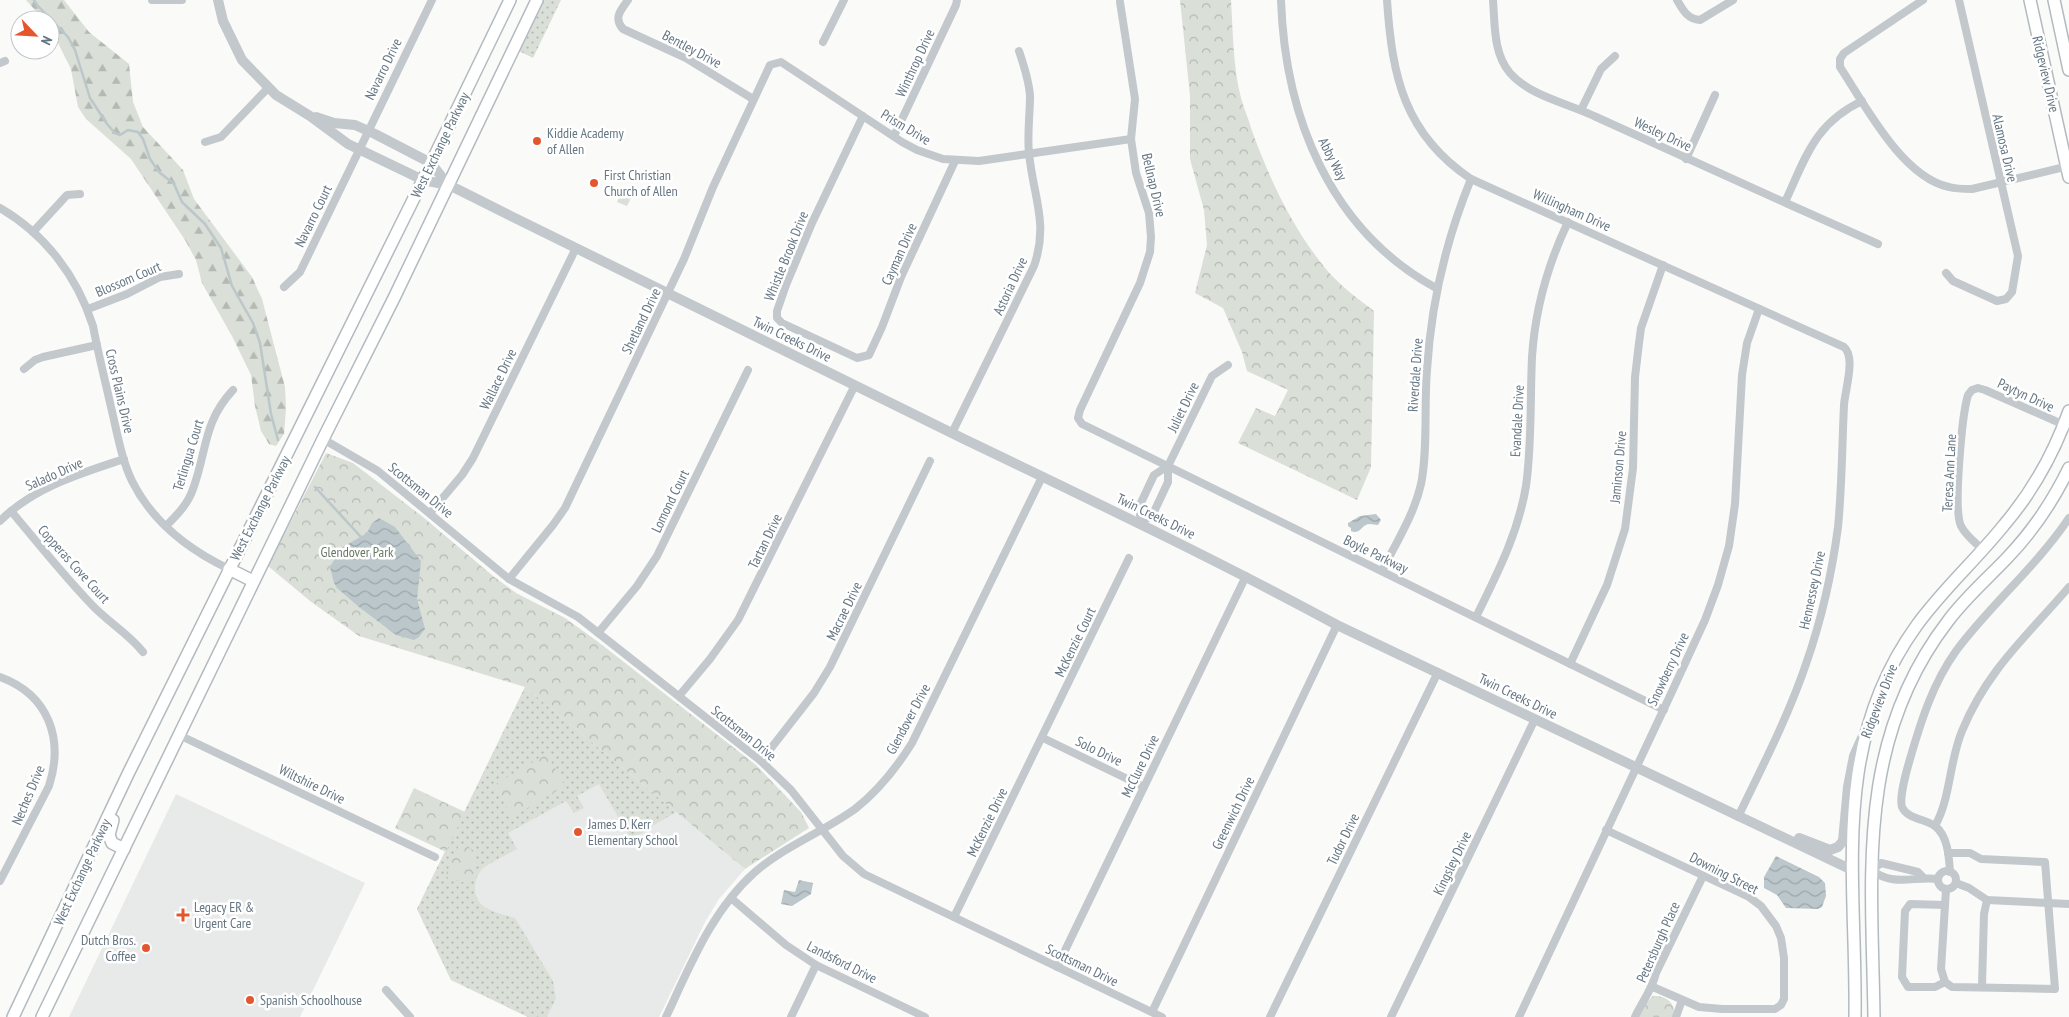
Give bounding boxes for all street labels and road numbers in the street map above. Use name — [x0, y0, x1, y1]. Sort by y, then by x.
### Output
street label: Bentley Drive — [659, 26, 725, 72]
street label: Winthrop Drive — [891, 26, 939, 100]
street label: Ridgeview Drive — [2028, 34, 2064, 114]
street label: Navarro Drive — [360, 35, 406, 103]
street label: West Exchange Parkway — [407, 89, 474, 201]
street label: Prism Drive — [878, 105, 934, 149]
street label: Alamosa Drive — [1988, 112, 2022, 184]
street label: Wesley Drive — [1631, 113, 1695, 155]
street label: Abby Way — [1315, 134, 1352, 184]
street label: Bellnap Drive — [1138, 151, 1170, 219]
street label: Navarro Court — [290, 182, 336, 250]
street label: Willingham Drive — [1530, 185, 1614, 235]
street label: Whistle Brook Drive — [760, 208, 812, 304]
street label: Cayman Drive — [877, 220, 921, 288]
street label: Astoria Drive — [989, 254, 1031, 318]
street label: Blossom Court — [92, 257, 164, 301]
street label: Shetland Drive — [617, 285, 665, 357]
street label: Twin Creeks Drive — [750, 312, 834, 366]
street label: Riverdale Drive — [1403, 337, 1427, 412]
street label: Wallace Drive — [476, 345, 521, 412]
street label: Cross Plains Drive — [102, 347, 138, 435]
street label: Paytyn Drive — [1995, 374, 2057, 416]
street label: Juliet Drive — [1163, 379, 1203, 436]
street label: Evandale Drive — [1506, 384, 1528, 458]
street label: Terlingua Court — [169, 417, 207, 493]
street label: Jaminson Drive — [1606, 430, 1630, 505]
street label: Teresa Ann Lane — [1938, 433, 1960, 513]
street label: West Exchange Parkway — [226, 452, 295, 563]
street label: Salado Drive — [22, 453, 86, 495]
street label: Scottsman Drive — [385, 458, 457, 522]
street label: Lomond Court — [647, 466, 693, 535]
street label: Twin Creeks Drive — [1114, 489, 1198, 543]
street label: Tartan Drive — [744, 510, 786, 571]
street label: Copperas Cove Court — [34, 521, 114, 607]
street label: Boyle Parkway — [1341, 531, 1412, 578]
street label: Hennessey Drive — [1795, 549, 1829, 631]
street label: Macrae Drive — [822, 578, 866, 643]
street label: McKenzie Court — [1050, 604, 1100, 680]
street label: Snowberry Drive — [1643, 629, 1693, 709]
street label: Ridgeview Drive — [1857, 661, 1901, 741]
street label: Twin Creeks Drive — [1476, 669, 1560, 723]
street label: Glendover Drive — [882, 680, 934, 757]
street label: Scottsman Drive — [708, 701, 780, 765]
street label: McClure Drive — [1117, 731, 1163, 800]
street label: Solo Drive — [1073, 732, 1125, 770]
street label: Wiltshire Drive — [276, 760, 348, 808]
street label: Neches Drive — [7, 762, 49, 828]
street label: Greenwich Drive — [1208, 773, 1259, 853]
street label: McKenzie Drive — [963, 784, 1012, 859]
street label: Tudor Drive — [1323, 810, 1363, 868]
street label: West Exchange Parkway — [49, 815, 115, 928]
street label: Kingsley Drive — [1429, 828, 1475, 898]
street label: Downing Street — [1687, 848, 1762, 898]
street label: Petersburgh Place — [1632, 899, 1684, 985]
street label: Landsford Drive — [804, 937, 880, 987]
street label: Scottsman Drive — [1043, 940, 1121, 990]

